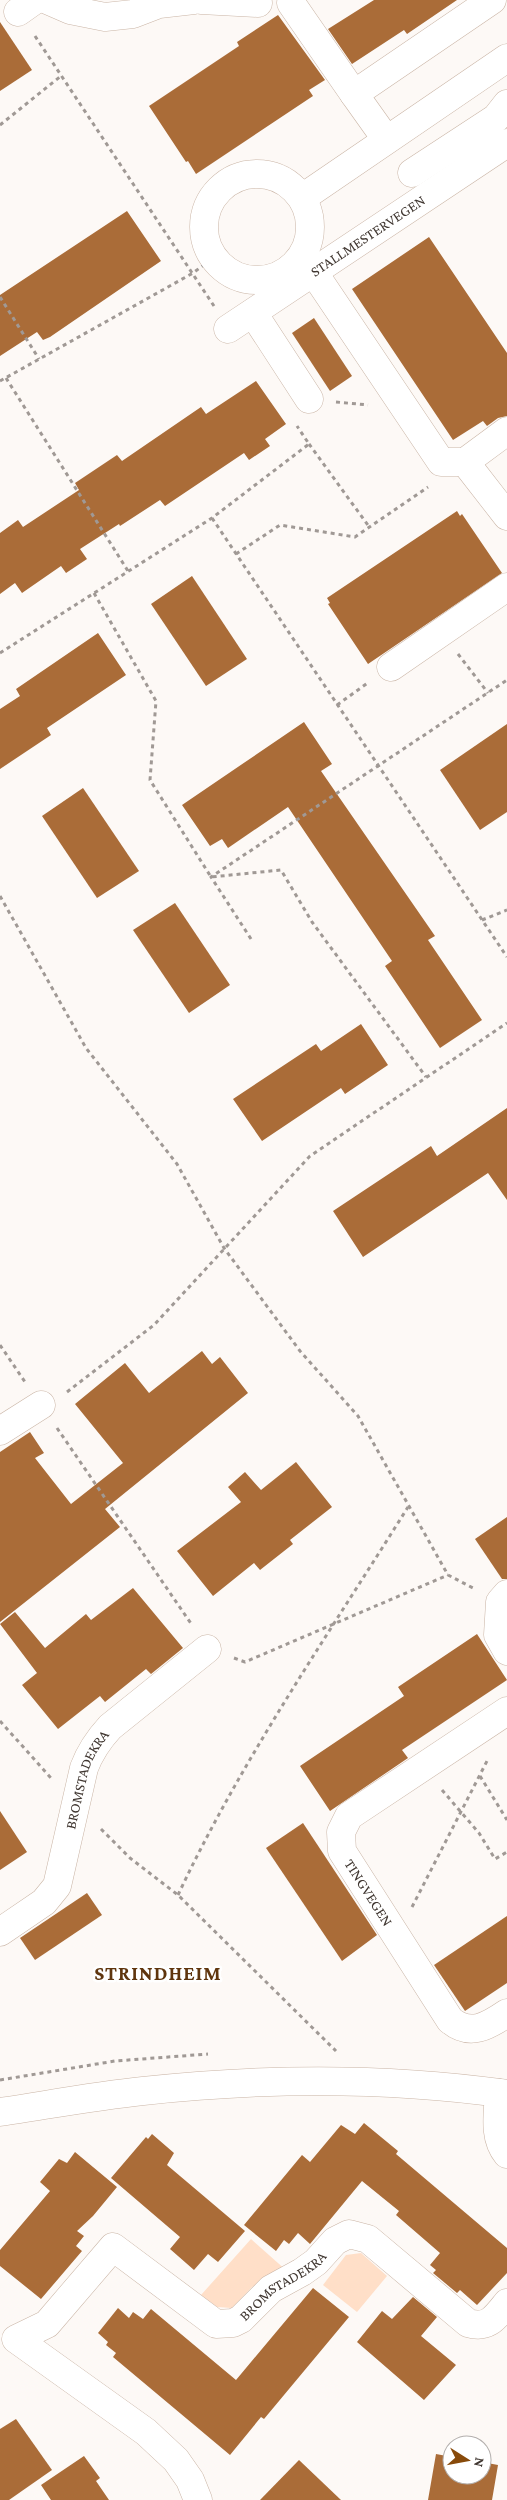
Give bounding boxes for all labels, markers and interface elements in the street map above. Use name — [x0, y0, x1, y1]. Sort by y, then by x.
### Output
street label: STALLMESTERVEGEN — [307, 192, 428, 280]
street label: BROMSTADEKRA — [62, 1726, 112, 1831]
street label: TINGVEGEN — [341, 1856, 396, 1929]
district label: STRINDHEIM — [94, 1962, 222, 1984]
street label: BROMSTADEKRA — [236, 2248, 330, 2324]
north arrow — [442, 2435, 492, 2485]
text: N — [471, 2456, 489, 2469]

